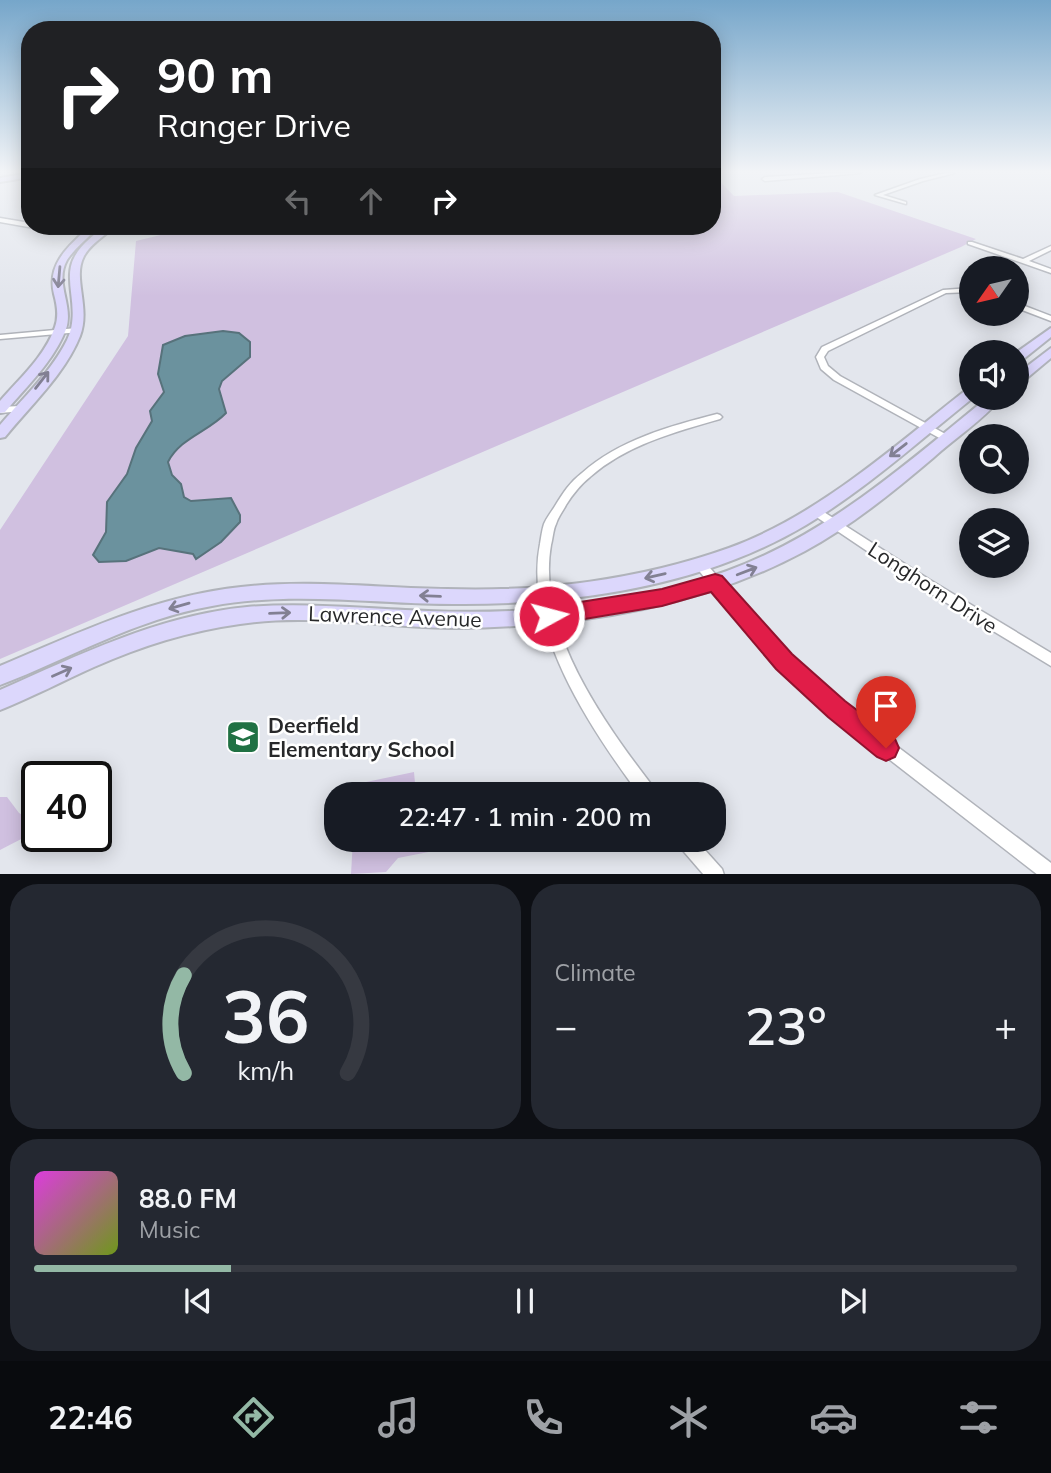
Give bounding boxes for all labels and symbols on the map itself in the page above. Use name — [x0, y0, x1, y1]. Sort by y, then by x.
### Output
north arrow — [959, 256, 1029, 326]
one-way arrow — [52, 265, 65, 288]
one-way arrow — [35, 372, 50, 390]
one-way arrow — [889, 442, 908, 457]
street label: Longhorn Drive — [864, 536, 1002, 638]
one-way arrow — [735, 563, 757, 576]
one-way arrow — [645, 570, 667, 583]
position arrow — [512, 579, 586, 653]
one-way arrow — [419, 589, 441, 602]
one-way arrow — [168, 600, 191, 613]
street label: Lawrence Avenue — [308, 600, 482, 632]
one-way arrow — [268, 606, 291, 620]
one-way arrow — [51, 665, 72, 678]
pin — [856, 676, 916, 748]
place label: Deerfield Elementary School — [268, 712, 455, 762]
school or university icon: Deerfield Elementary School — [224, 718, 262, 756]
speed limit sign: 40 — [21, 761, 112, 852]

